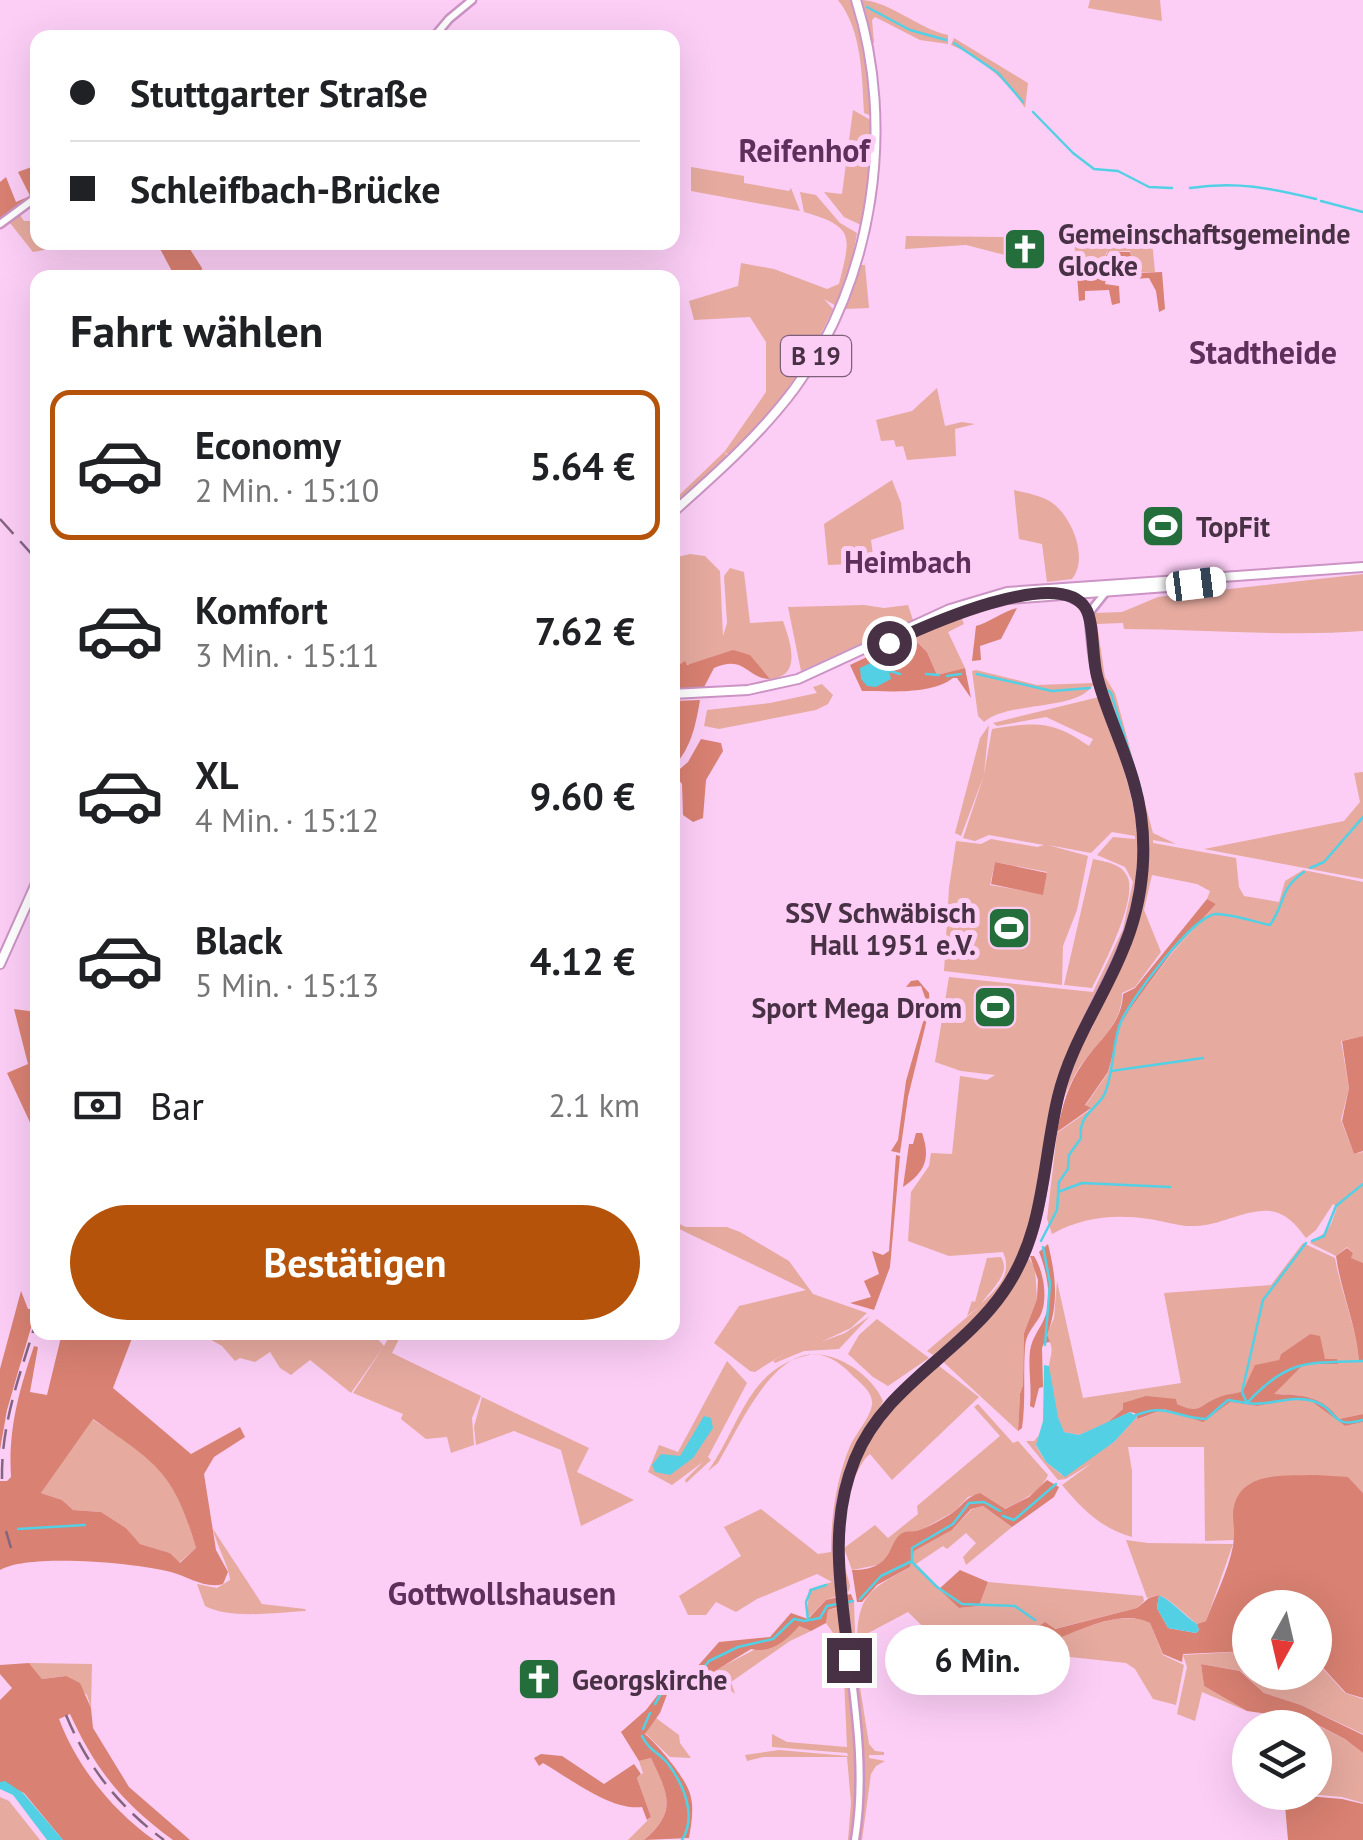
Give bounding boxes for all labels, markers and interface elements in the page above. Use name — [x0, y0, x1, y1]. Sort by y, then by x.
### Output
text: Stuttgarter Straße — [130, 68, 428, 117]
district label: Reifenhof — [739, 129, 871, 171]
text: Schleifbach-Brücke — [130, 164, 440, 213]
place label: Gemeinschaftsgemeinde Glocke — [1058, 215, 1350, 284]
church icon: Gemeinschaftsgemeinde Glocke — [1002, 226, 1048, 272]
text: Fahrt wählen — [70, 301, 323, 359]
district label: Stadtheide — [1189, 331, 1337, 373]
road number: B 19 — [781, 336, 851, 376]
icon: car — [75, 420, 165, 510]
text: Economy — [195, 420, 341, 469]
text: 5.64 € — [530, 441, 635, 490]
text: 2 Min. · 15:10 — [195, 469, 379, 511]
sports icon: TopFit — [1140, 503, 1186, 549]
place label: TopFit — [1196, 508, 1270, 545]
district label: Heimbach — [844, 542, 972, 581]
car — [1164, 565, 1228, 603]
icon: car — [75, 585, 165, 675]
text: Komfort — [195, 585, 328, 634]
text: 7.62 € — [534, 606, 635, 655]
route start — [867, 621, 912, 666]
text: 3 Min. · 15:11 — [195, 634, 379, 676]
icon: car — [75, 750, 165, 840]
text: XL — [195, 750, 239, 799]
text: 9.60 € — [530, 771, 635, 820]
text: 4 Min. · 15:12 — [195, 799, 379, 841]
place label: SSV Schwäbisch Hall 1951 e.V. — [785, 894, 976, 963]
sports icon: SSV Schwäbisch Hall 1951 e.V. — [986, 905, 1032, 951]
icon: car — [75, 915, 165, 1005]
text: Black — [195, 915, 283, 964]
text: 4.12 € — [530, 936, 635, 985]
text: 5 Min. · 15:13 — [195, 964, 379, 1006]
sports icon: Sport Mega Drom — [972, 984, 1018, 1030]
place label: Sport Mega Drom — [751, 989, 962, 1026]
icon: cash — [70, 1078, 125, 1133]
text: Bar — [150, 1081, 204, 1130]
text: 2.1 km — [548, 1084, 640, 1126]
button: Bestätigen — [70, 1205, 640, 1320]
district label: Gottwollshausen — [388, 1572, 616, 1614]
north arrow — [1232, 1590, 1332, 1690]
map controls — [1232, 1590, 1332, 1810]
callout: 6 Min. — [884, 1625, 1069, 1695]
route end — [827, 1638, 872, 1683]
text: 6 Min. — [935, 1639, 1020, 1681]
church icon: Georgskirche — [516, 1656, 562, 1702]
place label: Georgskirche — [572, 1661, 728, 1698]
button: layers — [1232, 1710, 1332, 1810]

